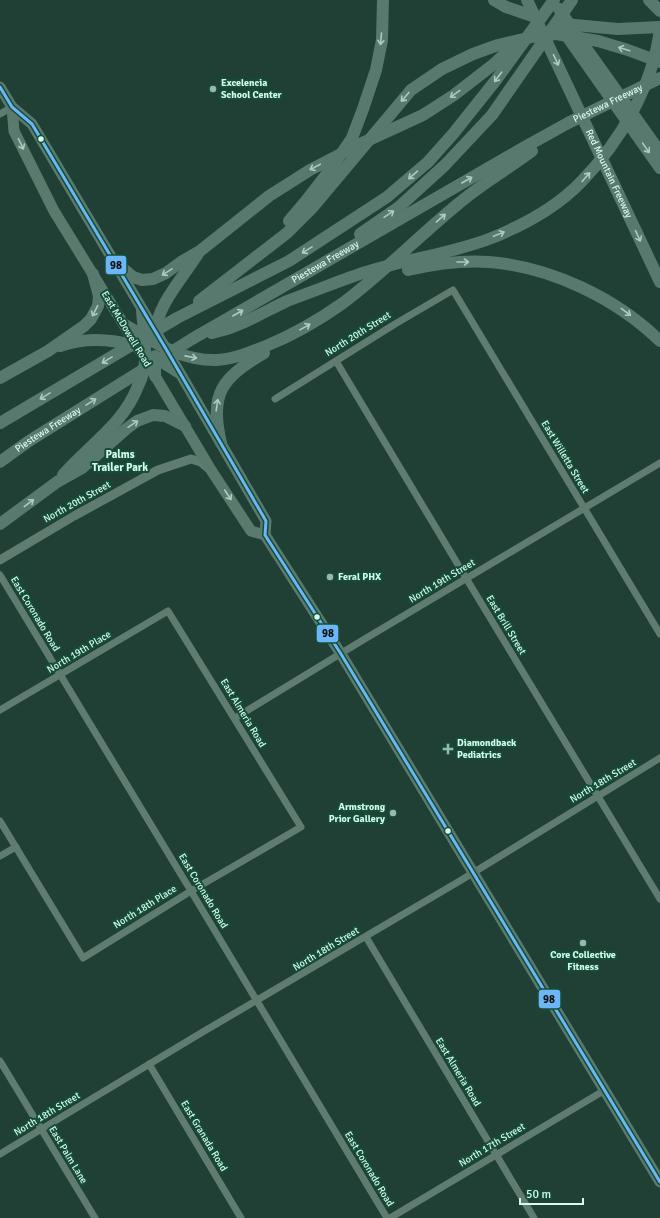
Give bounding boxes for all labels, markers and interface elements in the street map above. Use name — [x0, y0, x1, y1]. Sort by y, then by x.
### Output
one-way arrow — [378, 32, 385, 45]
one-way arrow — [617, 45, 630, 52]
one-way arrow — [553, 54, 560, 66]
one-way arrow — [494, 71, 502, 82]
place label: Excelencia School Center — [221, 77, 282, 101]
street label: Piestewa Freeway — [571, 81, 645, 126]
marker: Excelencia School Center — [208, 84, 218, 94]
one-way arrow — [449, 90, 460, 98]
one-way arrow — [401, 91, 410, 101]
street label: Red Mountain Freeway — [583, 127, 635, 220]
unlabelled marker — [36, 134, 46, 144]
one-way arrow — [17, 138, 25, 150]
one-way arrow — [642, 142, 650, 153]
one-way arrow — [309, 164, 321, 172]
one-way arrow — [408, 170, 418, 180]
one-way arrow — [581, 171, 590, 182]
one-way arrow — [461, 176, 473, 184]
one-way arrow — [384, 210, 395, 218]
one-way arrow — [436, 214, 446, 223]
one-way arrow — [635, 229, 642, 241]
one-way arrow — [493, 230, 505, 238]
street label: Piestewa Freeway — [290, 238, 361, 286]
one-way arrow — [302, 246, 313, 254]
line badge: 98 — [105, 255, 127, 275]
one-way arrow — [456, 258, 469, 266]
text: 98 — [110, 259, 122, 272]
one-way arrow — [162, 268, 173, 276]
street label: East McDowell Road — [99, 289, 153, 369]
one-way arrow — [91, 305, 98, 317]
one-way arrow — [232, 308, 244, 316]
one-way arrow — [620, 308, 631, 317]
street label: North 20th Street — [323, 309, 393, 359]
one-way arrow — [299, 323, 311, 331]
one-way arrow — [184, 353, 197, 361]
one-way arrow — [101, 356, 113, 364]
one-way arrow — [39, 393, 51, 401]
one-way arrow — [85, 398, 96, 406]
one-way arrow — [213, 399, 221, 412]
street label: Piestewa Freeway — [13, 404, 83, 455]
street label: East Willetta Street — [538, 418, 592, 496]
one-way arrow — [127, 420, 138, 429]
district label: Palms Trailer Park — [92, 448, 148, 474]
street label: North 20th Street — [41, 478, 113, 525]
one-way arrow — [224, 489, 232, 500]
one-way arrow — [23, 499, 34, 508]
street label: North 19th Street — [407, 556, 478, 605]
place label: Feral PHX — [338, 571, 382, 583]
marker: Feral PHX — [325, 572, 335, 582]
street label: East Coronado Road — [8, 574, 62, 654]
street label: East Brill Street — [484, 593, 529, 657]
unlabelled marker — [312, 612, 322, 622]
line badge: 98 — [316, 624, 339, 643]
text: 98 — [322, 627, 334, 640]
street label: North 19th Place — [45, 628, 113, 676]
street label: East Almeria Road — [218, 677, 268, 749]
place label: Diamondback Pediatrics — [457, 737, 517, 761]
marker: Diamondback Pediatrics — [442, 743, 454, 755]
street label: North 18th Street — [568, 756, 639, 805]
place label: Armstrong Prior Gallery — [329, 801, 386, 825]
marker: Armstrong Prior Gallery — [388, 808, 398, 818]
unlabelled marker — [443, 826, 453, 836]
street label: East Coronado Road — [176, 851, 230, 931]
street label: North 18th Place — [111, 883, 179, 931]
street label: North 18th Street — [291, 924, 362, 973]
marker: Core Collective Fitness — [578, 938, 588, 948]
place label: Core Collective Fitness — [550, 949, 616, 973]
line badge: 98 — [538, 989, 561, 1009]
text: 98 — [543, 993, 555, 1006]
street label: East Almeria Road — [433, 1036, 483, 1108]
street label: North 18th Street — [12, 1089, 83, 1138]
street label: East Granada Road — [178, 1098, 230, 1174]
street label: North 17th Street — [457, 1120, 528, 1169]
street label: East Palm Lane — [46, 1124, 90, 1186]
street label: East Coronado Road — [342, 1129, 396, 1209]
scale bar — [520, 1180, 583, 1206]
text: 50 m — [526, 1187, 551, 1202]

